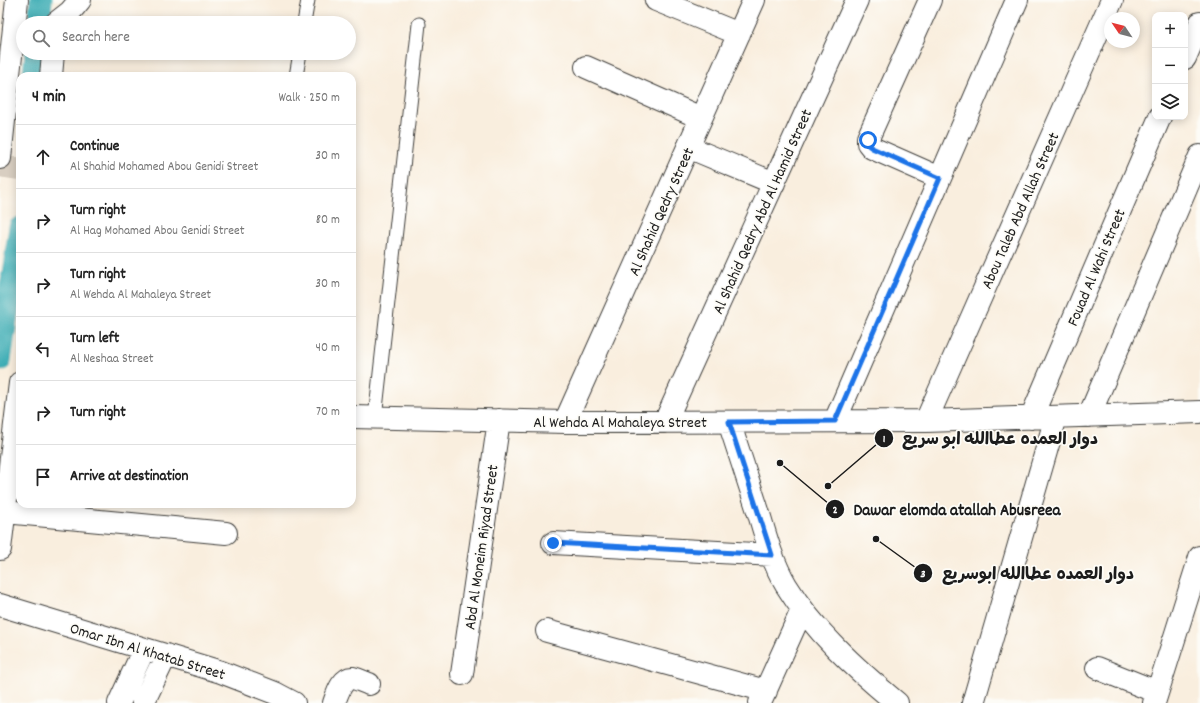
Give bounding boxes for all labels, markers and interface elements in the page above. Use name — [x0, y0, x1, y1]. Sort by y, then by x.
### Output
north arrow — [1104, 12, 1140, 48]
map controls — [1152, 12, 1188, 120]
button: + — [1152, 12, 1188, 48]
search box — [16, 16, 356, 60]
icon: search — [30, 27, 52, 49]
text: Search here — [62, 27, 130, 49]
button: − — [1152, 48, 1188, 84]
button: layers — [1152, 84, 1188, 120]
text: 4 min — [32, 86, 66, 110]
text: Walk · 250 m — [278, 89, 340, 108]
street label: Al Shahid Qedry Abd Al Hamid Street — [708, 106, 819, 318]
street label: Abou Taleb Abd Allah Street — [976, 129, 1066, 293]
route start — [859, 131, 877, 149]
text: Continue — [70, 136, 119, 158]
street label: Al Shahid Qedry Street — [624, 144, 701, 280]
icon: ahead — [32, 146, 54, 168]
text: 30 m — [315, 147, 340, 166]
text: Al Shahid Mohamed Abou Genidi Street — [70, 158, 258, 177]
text: Turn right — [70, 200, 126, 222]
street label: Fouad Al Wahi Street — [1062, 206, 1132, 330]
icon: right — [32, 210, 54, 232]
text: 80 m — [316, 211, 340, 230]
text: Al Hag Mohamed Abou Genidi Street — [70, 222, 245, 241]
text: Turn right — [70, 264, 126, 286]
icon: right — [32, 274, 54, 296]
text: 30 m — [315, 275, 340, 294]
text: Al Wehda Al Mahaleya Street — [70, 286, 211, 305]
text: Turn left — [70, 328, 119, 350]
icon: left — [32, 338, 54, 360]
text: 40 m — [316, 339, 340, 358]
text: Al Neshaa Street — [70, 350, 154, 369]
icon: right — [32, 402, 54, 424]
text: Turn right — [70, 402, 126, 424]
text: 70 m — [316, 403, 340, 422]
street label: Al Wehda Al Mahaleya Street — [533, 412, 707, 435]
callout: دوار العمده عطاالله ابو سريع — [874, 423, 1106, 452]
text: دوار العمده عطاالله ابو سريع — [902, 429, 1098, 453]
text: 1 — [883, 431, 886, 448]
street label: Abd Al Moneim Riyad Street — [460, 463, 505, 631]
icon: arrive — [32, 466, 54, 488]
text: Arrive at destination — [70, 466, 188, 488]
callout: Dawar elomda atallah Abusreea — [825, 494, 1068, 523]
text: Dawar elomda atallah Abusreea — [854, 500, 1061, 524]
text: 2 — [832, 502, 838, 519]
route end — [544, 534, 562, 552]
callout: دوار العمده عطاالله ابوسريع — [913, 558, 1142, 587]
text: دوار العمده عطاالله ابوسريع — [942, 564, 1134, 588]
text: 3 — [920, 566, 926, 583]
street label: Omar Ibn Al Khatab Street — [67, 618, 228, 687]

